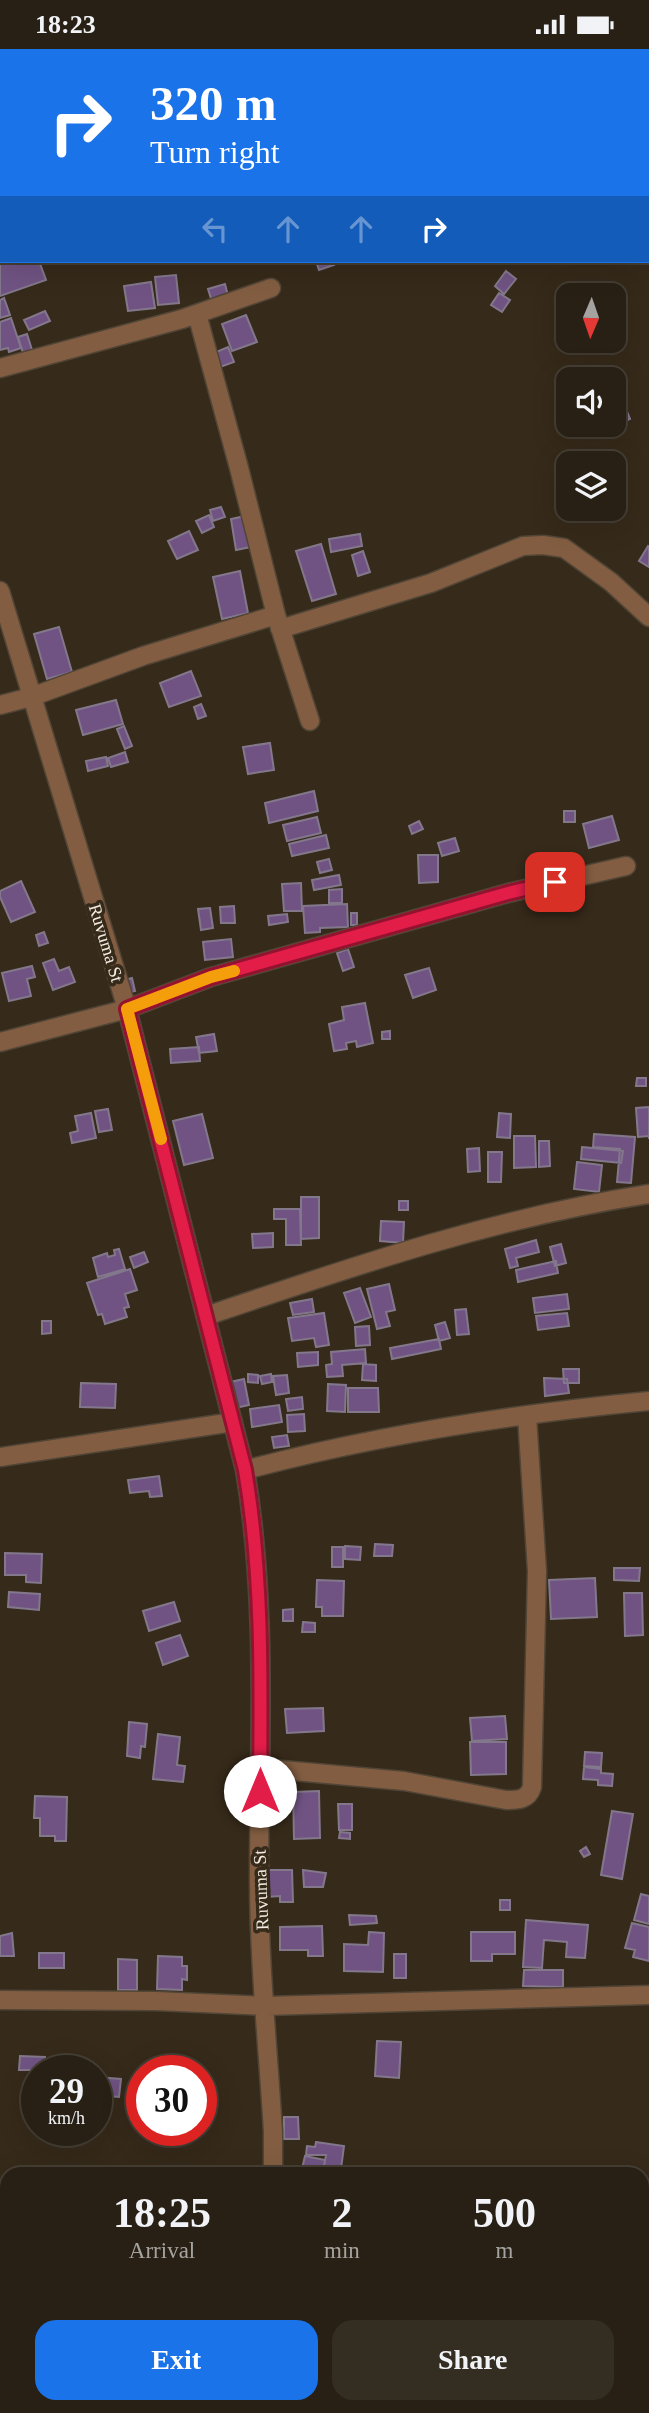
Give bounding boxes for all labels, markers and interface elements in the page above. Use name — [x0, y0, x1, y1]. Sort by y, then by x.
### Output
text: 18:23 — [35, 10, 96, 39]
text: 320 m — [150, 76, 277, 131]
icon: right — [35, 77, 126, 168]
text: Turn right — [150, 134, 280, 170]
icon: left — [196, 210, 234, 248]
icon: ahead — [269, 210, 307, 248]
icon: ahead — [342, 210, 380, 248]
icon: right — [415, 210, 453, 248]
north arrow — [556, 283, 626, 353]
map controls — [556, 283, 626, 521]
button: sound — [556, 367, 626, 437]
button: layers — [556, 451, 626, 521]
pin — [525, 852, 585, 912]
icon: arrive — [536, 863, 574, 901]
street label: Ruvuma St — [85, 902, 127, 984]
position arrow — [223, 1754, 297, 1828]
street label: Ruvuma St — [250, 1849, 272, 1931]
speed limit sign: 30 — [126, 2055, 217, 2146]
text: 29 — [49, 2072, 84, 2111]
text: km/h — [48, 2108, 85, 2128]
text: 18:25 — [113, 2190, 211, 2236]
text: 2 — [331, 2190, 352, 2236]
text: 500 — [473, 2190, 536, 2236]
text: Arrival — [129, 2238, 195, 2263]
text: min — [324, 2238, 360, 2263]
text: m — [495, 2238, 513, 2263]
button: Exit — [35, 2320, 318, 2400]
button: Share — [332, 2320, 614, 2400]

